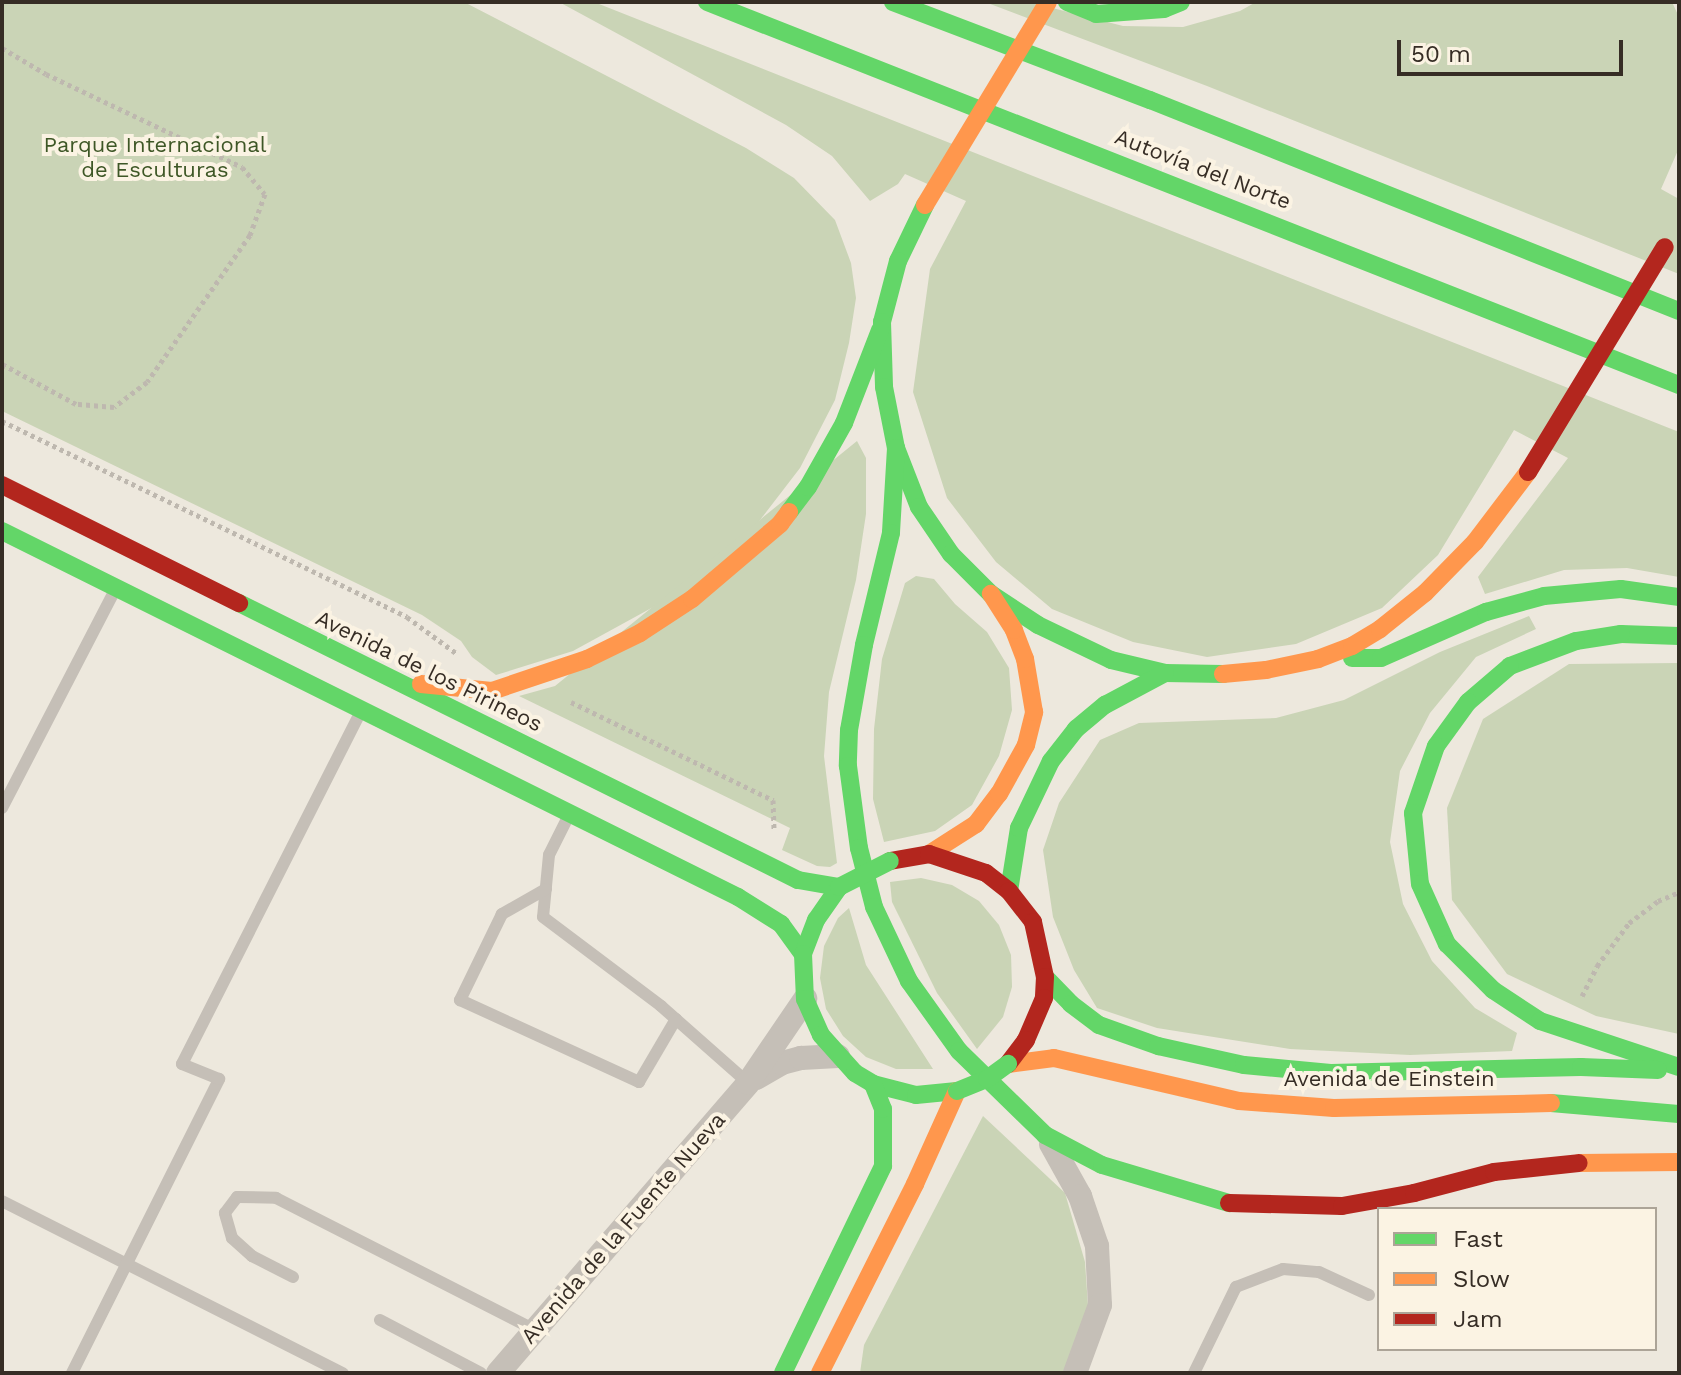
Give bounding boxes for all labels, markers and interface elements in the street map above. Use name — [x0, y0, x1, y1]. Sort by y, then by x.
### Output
scale bar — [1401, 24, 1627, 74]
text: 50 m — [1411, 40, 1471, 68]
street label: Autovía del Norte — [1111, 123, 1295, 215]
park label: Parque Internacional de Esculturas — [43, 131, 267, 182]
street label: Avenida de los Pirineos — [311, 604, 547, 738]
street label: Avenida de Einstein — [1283, 1066, 1495, 1092]
street label: Avenida de la Fuente Nueva — [515, 1107, 731, 1349]
legend — [1377, 1207, 1657, 1351]
text: Fast — [1453, 1225, 1503, 1253]
text: Slow — [1453, 1265, 1510, 1293]
text: Jam — [1453, 1305, 1503, 1333]

